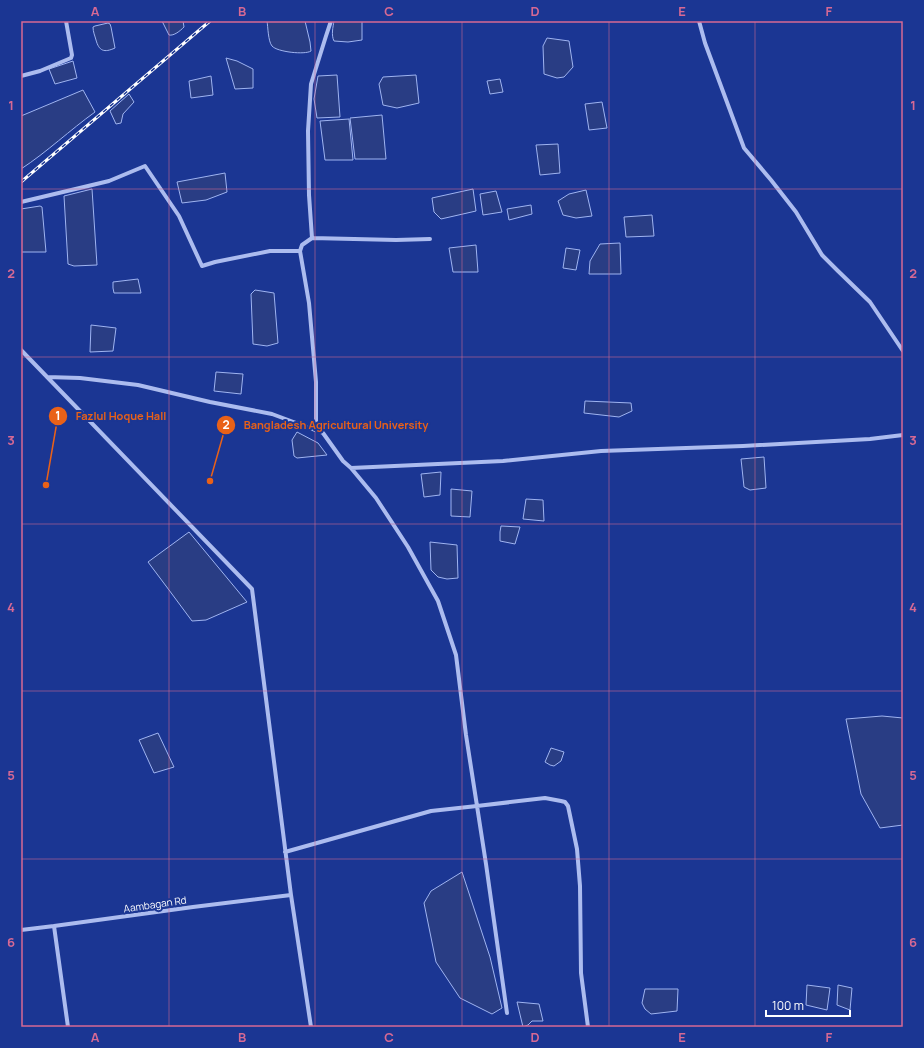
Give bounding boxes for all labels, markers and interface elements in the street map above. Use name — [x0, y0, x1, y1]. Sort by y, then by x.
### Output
text: A — [91, 2, 100, 20]
text: B — [238, 2, 246, 20]
text: C — [384, 2, 394, 20]
text: D — [530, 2, 540, 20]
text: E — [678, 2, 686, 20]
text: F — [826, 2, 833, 20]
text: 1 — [8, 96, 14, 114]
text: 1 — [910, 96, 916, 114]
text: 2 — [7, 264, 15, 282]
text: 2 — [909, 264, 917, 282]
callout: Fazlul Hoque Hall — [48, 404, 174, 427]
text: 1 — [55, 407, 61, 424]
text: Fazlul Hoque Hall — [76, 408, 166, 423]
callout: Bangladesh Agricultural University — [216, 414, 436, 437]
text: 2 — [222, 416, 230, 433]
text: Bangladesh Agricultural University — [244, 417, 429, 432]
text: 3 — [7, 431, 15, 449]
text: 3 — [909, 431, 917, 449]
text: 4 — [7, 598, 15, 616]
text: 4 — [909, 598, 917, 616]
text: 5 — [7, 766, 15, 784]
text: 5 — [909, 766, 917, 784]
street label: Aambagan Rd — [123, 893, 187, 915]
text: 6 — [7, 933, 15, 951]
text: 6 — [909, 933, 917, 951]
scale bar — [766, 992, 850, 1018]
text: 100 m — [772, 997, 804, 1014]
text: A — [91, 1028, 100, 1046]
text: B — [238, 1028, 246, 1046]
text: C — [384, 1028, 394, 1046]
text: D — [530, 1028, 540, 1046]
text: E — [678, 1028, 686, 1046]
text: F — [826, 1028, 833, 1046]

